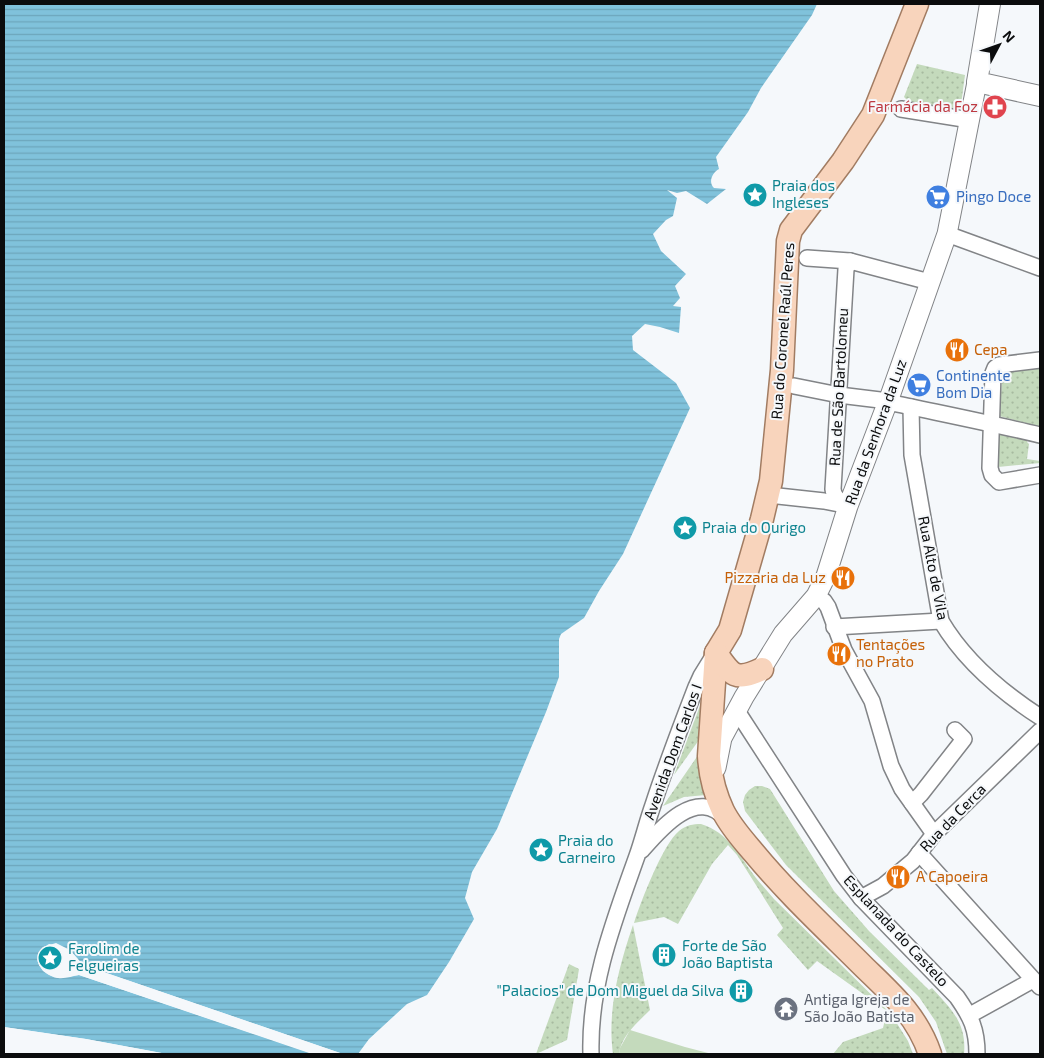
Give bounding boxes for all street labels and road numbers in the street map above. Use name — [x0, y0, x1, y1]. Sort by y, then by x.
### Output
street label: Rua do Coronel Raúl Peres — [767, 242, 797, 420]
street label: Rua de São Bartolomeu — [825, 307, 851, 467]
street label: Rua da Senhora da Luz — [840, 356, 910, 507]
street label: Rua Alto de Vila — [915, 514, 953, 621]
street label: Avenida Dom Carlos I — [639, 681, 705, 822]
street label: Rua da Cerca — [915, 780, 989, 855]
street label: Esplanada do Castelo — [840, 871, 953, 990]

